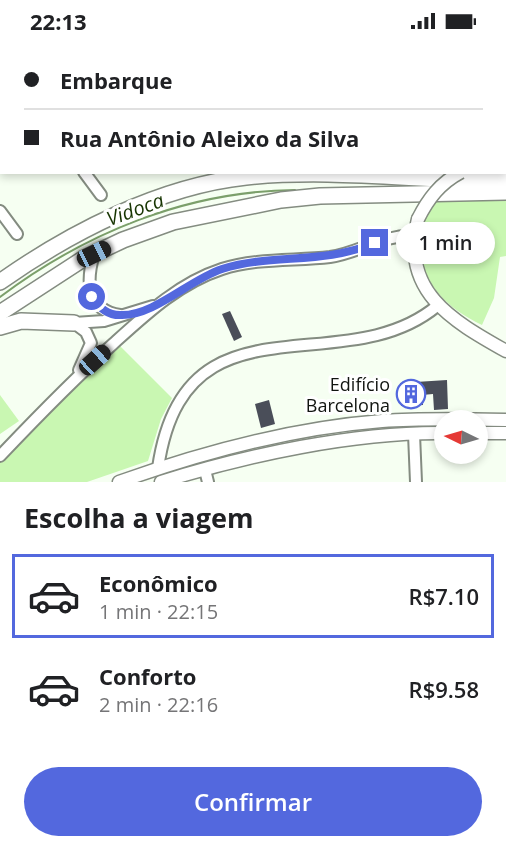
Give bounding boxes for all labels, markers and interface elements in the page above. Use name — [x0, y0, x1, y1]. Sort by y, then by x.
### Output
text: 22:13 — [30, 6, 87, 36]
text: Embarque — [60, 65, 173, 95]
text: Rua Antônio Aleixo da Silva — [60, 123, 359, 153]
water label: Vidoca — [103, 186, 167, 232]
callout: 1 min — [396, 222, 495, 264]
route end — [361, 229, 388, 256]
text: 1 min — [419, 229, 473, 256]
car — [74, 238, 114, 270]
route start — [78, 283, 105, 310]
car — [76, 341, 114, 379]
place label: Edifício Barcelona — [306, 372, 390, 417]
building icon: Edifício Barcelona — [395, 378, 427, 410]
north arrow — [434, 410, 488, 464]
map controls — [434, 410, 488, 464]
text: Escolha a viagem — [24, 499, 253, 536]
text: Econômico — [99, 568, 218, 598]
icon: car — [27, 569, 81, 623]
text: R$7.10 — [409, 581, 479, 611]
text: 1 min · 22:15 — [99, 598, 218, 625]
text: Conforto — [99, 661, 196, 691]
icon: car — [27, 662, 81, 716]
text: R$9.58 — [409, 674, 479, 704]
text: 2 min · 22:16 — [99, 691, 218, 718]
button: Confirmar — [24, 767, 482, 836]

